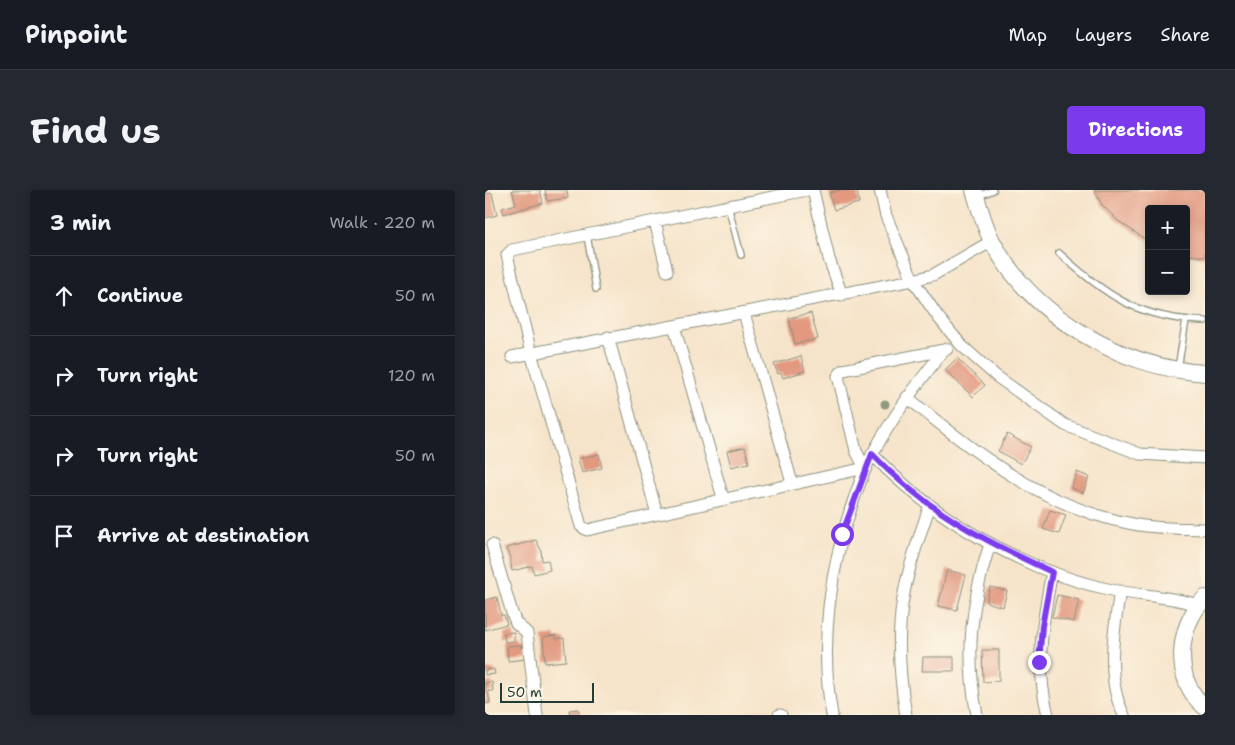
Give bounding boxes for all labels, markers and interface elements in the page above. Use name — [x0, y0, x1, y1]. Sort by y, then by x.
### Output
text: Pinpoint — [25, 19, 127, 51]
text: Map — [1009, 23, 1047, 47]
text: Layers — [1075, 23, 1132, 47]
text: Share — [1160, 23, 1210, 47]
button: Directions — [1067, 106, 1205, 154]
text: Find us — [30, 107, 161, 154]
map controls — [1145, 205, 1190, 295]
button: + — [1145, 205, 1190, 250]
text: 3 min — [50, 209, 111, 237]
text: Walk · 220 m — [329, 212, 435, 233]
button: − — [1145, 250, 1190, 295]
icon: ahead — [50, 282, 78, 310]
text: Continue — [97, 283, 183, 308]
text: 50 m — [395, 285, 435, 306]
icon: right — [50, 362, 78, 390]
text: Turn right — [97, 363, 198, 388]
text: 120 m — [388, 365, 435, 386]
icon: right — [50, 442, 78, 470]
text: Turn right — [97, 443, 198, 468]
text: 50 m — [395, 445, 435, 466]
icon: arrive — [50, 522, 78, 550]
text: Arrive at destination — [97, 523, 309, 548]
route start — [831, 523, 854, 546]
route end — [1028, 651, 1051, 674]
scale bar — [500, 680, 594, 703]
text: 50 m — [507, 683, 542, 701]

